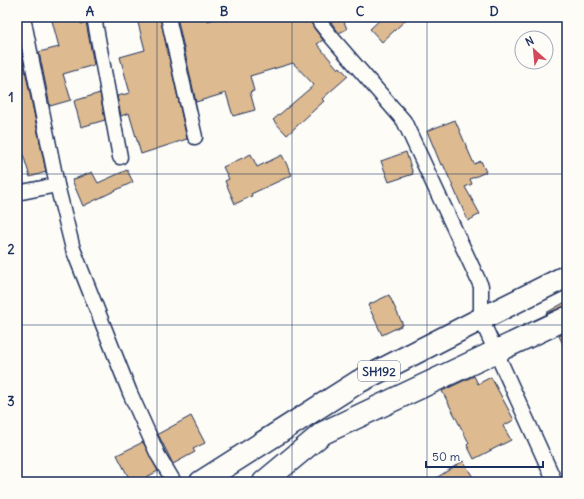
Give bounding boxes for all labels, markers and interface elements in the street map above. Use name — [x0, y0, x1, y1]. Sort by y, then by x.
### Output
text: A — [86, 3, 95, 20]
text: B — [220, 3, 229, 20]
text: C — [356, 3, 365, 20]
text: D — [489, 3, 499, 20]
north arrow — [514, 30, 554, 70]
text: N — [523, 33, 536, 49]
text: 1 — [8, 89, 14, 106]
text: 2 — [7, 241, 15, 258]
road number: SH192 — [358, 361, 400, 381]
text: 3 — [7, 393, 15, 410]
scale bar — [426, 443, 543, 469]
text: 50 m — [432, 449, 461, 464]

